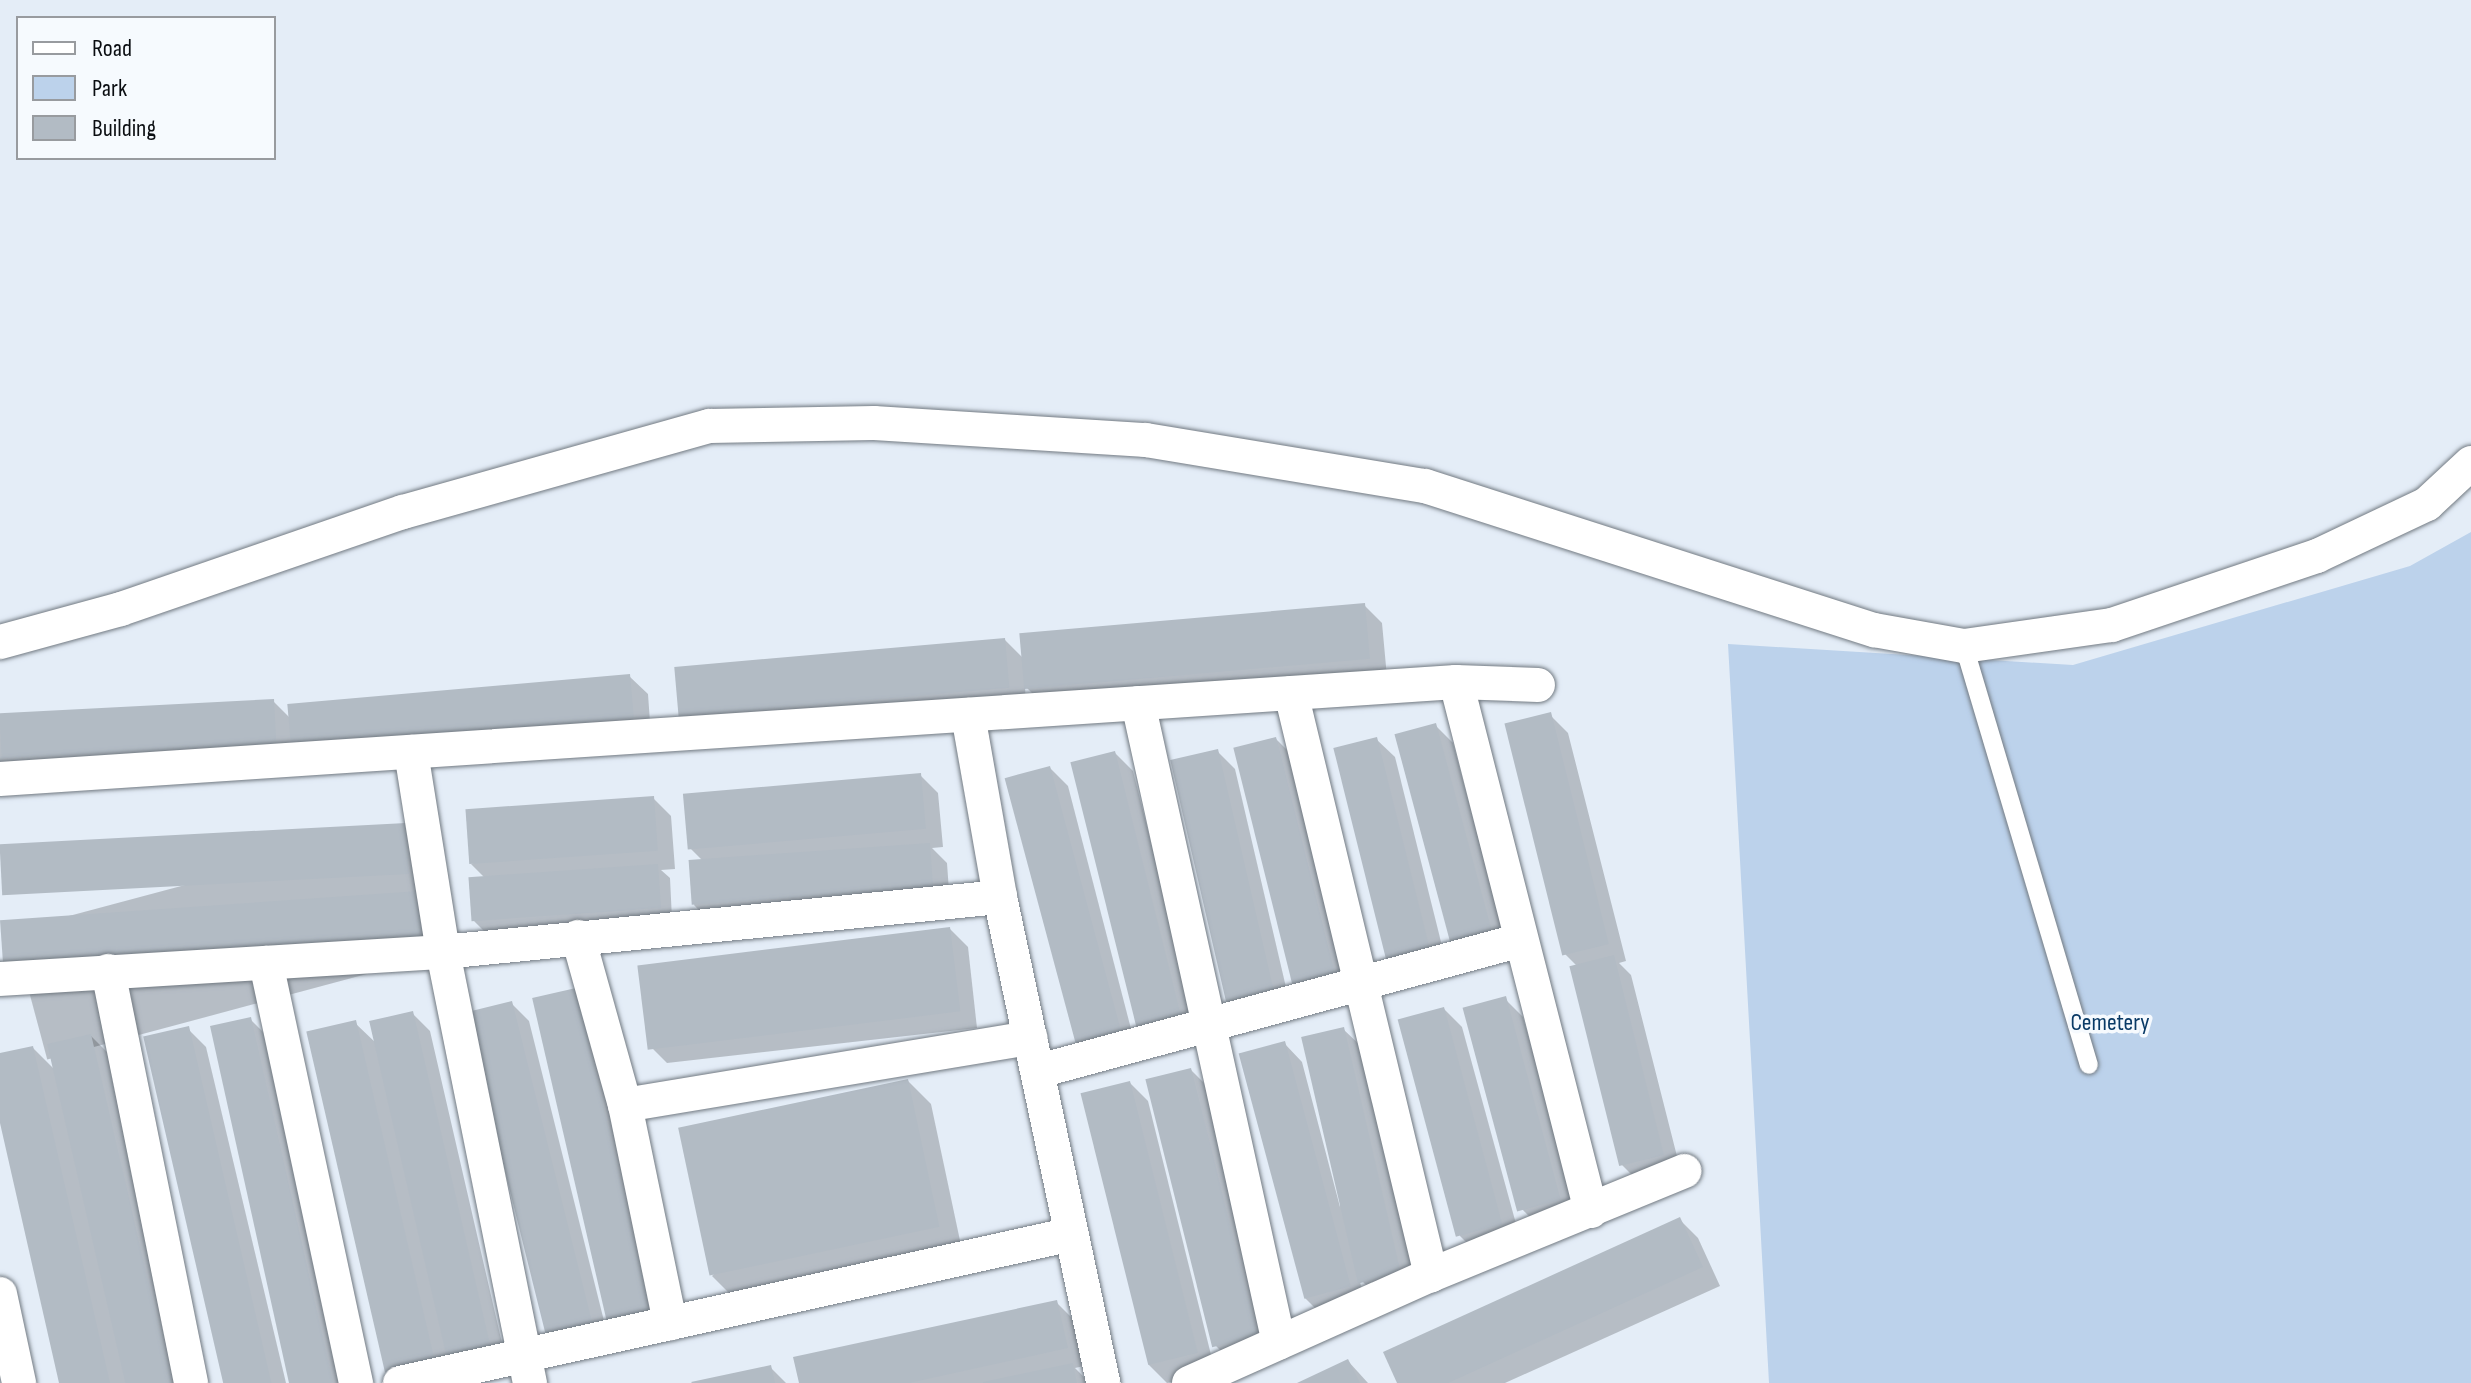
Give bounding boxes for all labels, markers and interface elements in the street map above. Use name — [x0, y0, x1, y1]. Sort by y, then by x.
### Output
legend — [16, 16, 276, 160]
text: Road — [92, 34, 132, 63]
text: Park — [92, 74, 127, 103]
text: Building — [92, 114, 156, 143]
park label: Cemetery — [2070, 1009, 2150, 1037]

